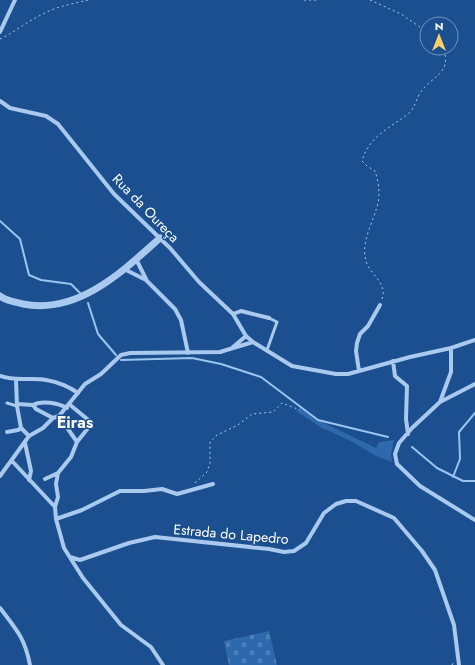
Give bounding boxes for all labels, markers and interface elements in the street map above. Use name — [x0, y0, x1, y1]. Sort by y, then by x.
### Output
north arrow — [419, 16, 459, 56]
text: N — [435, 18, 443, 34]
street label: Rua da Oureça — [108, 169, 184, 247]
district label: Eiras — [57, 411, 93, 434]
street label: Estrada do Lapedro — [173, 519, 290, 549]

